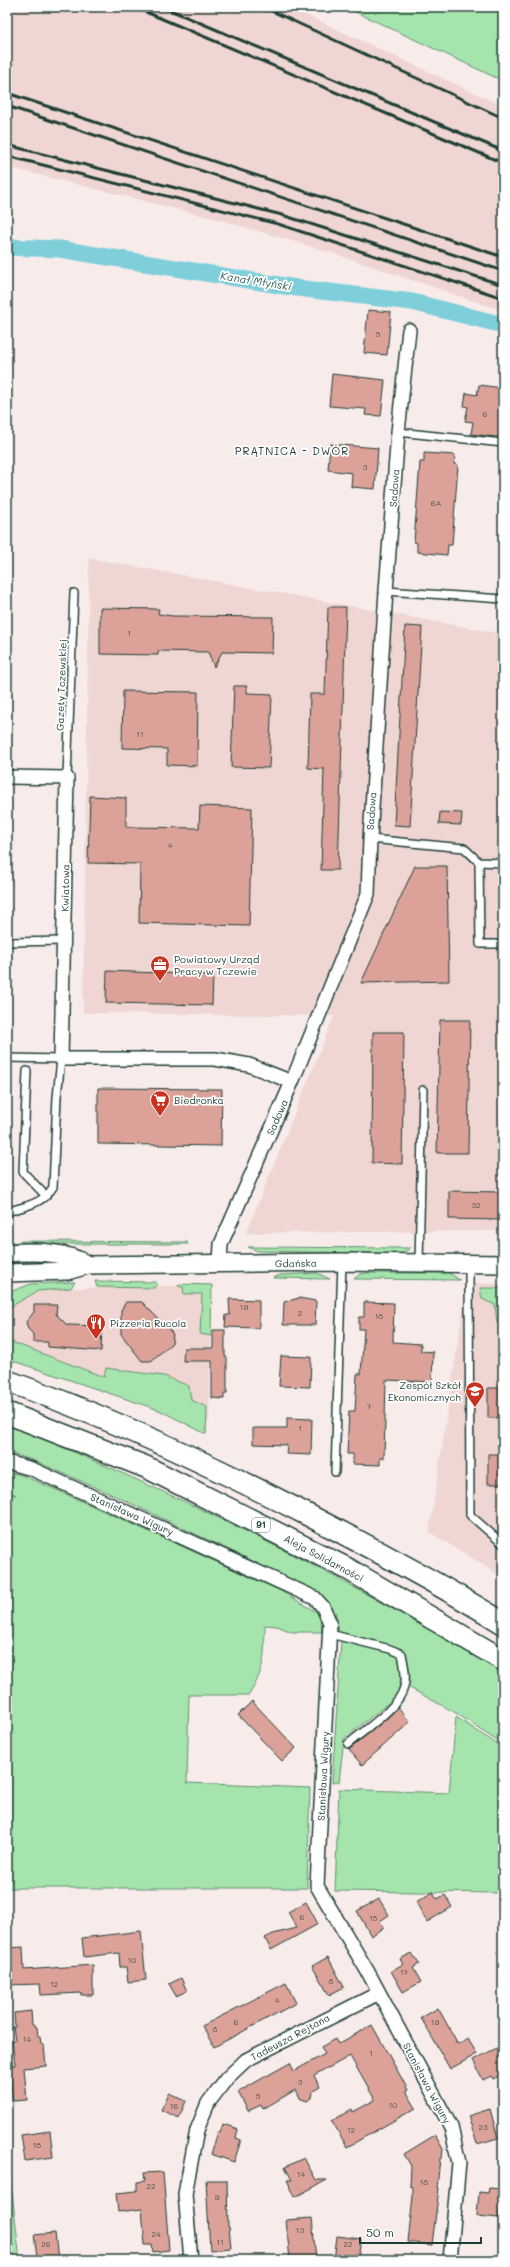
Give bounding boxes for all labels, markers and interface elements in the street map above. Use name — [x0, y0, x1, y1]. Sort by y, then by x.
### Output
water label: Kanał Młyński — [219, 267, 293, 294]
house number: 5 — [376, 329, 381, 339]
house number: 6 — [483, 409, 488, 419]
district label: PRĄTNICA - DWÓR — [235, 443, 349, 458]
house number: 3 — [363, 462, 368, 472]
street label: Sadowa — [386, 468, 402, 508]
house number: 6A — [431, 498, 441, 508]
house number: 1 — [127, 628, 131, 638]
street label: Gazety Tczewskiej — [52, 639, 70, 731]
house number: 11 — [136, 729, 144, 739]
street label: Sadowa — [363, 791, 379, 831]
house number: 4 — [168, 840, 173, 850]
street label: Kwiatowa — [58, 864, 72, 912]
place label: Powiatowy Urząd Pracy w Tczewie — [174, 952, 259, 978]
office icon: Powiatowy Urząd Pracy w Tczewie — [149, 954, 171, 982]
supermarket icon: Biedronka — [149, 1089, 171, 1117]
place label: Biedronka — [174, 1093, 224, 1107]
street label: Sadowa — [263, 1097, 291, 1137]
house number: 32 — [471, 1200, 481, 1210]
street label: Gdańska — [275, 1256, 317, 1270]
house number: 19 — [240, 1302, 248, 1312]
house number: 2 — [298, 1308, 302, 1318]
house number: 18 — [375, 1311, 383, 1321]
restaurant icon: Pizzeria Rucola — [85, 1312, 107, 1340]
place label: Pizzeria Rucola — [110, 1316, 186, 1330]
place label: Zespół Szkół Ekonomicznych — [388, 1378, 462, 1404]
school or university icon: Zespół Szkół Ekonomicznych — [464, 1380, 486, 1408]
house number: 7 — [367, 1401, 372, 1411]
house number: 1 — [298, 1423, 302, 1433]
street label: Stanisława Wigury — [88, 1489, 176, 1539]
road number: 91 — [252, 1518, 270, 1532]
street label: Aleja Solidarności — [282, 1531, 366, 1585]
street label: Stanisława Wigury — [314, 1731, 332, 1821]
house number: 6 — [300, 1912, 305, 1922]
house number: 15 — [369, 1913, 377, 1923]
house number: 10 — [128, 1955, 136, 1965]
house number: 17 — [400, 1967, 409, 1977]
house number: 8 — [329, 1976, 334, 1986]
house number: 12 — [50, 1979, 58, 1989]
house number: 4 — [275, 1995, 280, 2005]
street label: Tadeusza Rejtana — [248, 2010, 332, 2064]
house number: 6 — [234, 2017, 239, 2027]
house number: 19 — [431, 2017, 439, 2027]
house number: 8 — [213, 2024, 218, 2034]
house number: 14 — [23, 2034, 31, 2044]
street label: Stanisława Wigury — [400, 2040, 454, 2126]
house number: 1 — [369, 2048, 373, 2058]
house number: 3 — [298, 2077, 303, 2087]
house number: 5 — [256, 2091, 261, 2101]
house number: 10 — [389, 2100, 397, 2110]
house number: 16 — [170, 2101, 178, 2111]
house number: 23 — [478, 2122, 488, 2132]
house number: 12 — [347, 2125, 355, 2135]
house number: 18 — [33, 2140, 41, 2150]
house number: 14 — [297, 2169, 305, 2179]
house number: 18 — [420, 2177, 428, 2187]
house number: 22 — [147, 2181, 155, 2191]
house number: 9 — [215, 2192, 220, 2202]
scale bar — [360, 2219, 481, 2245]
text: 50 m — [366, 2224, 394, 2240]
house number: 13 — [296, 2225, 304, 2235]
house number: 24 — [151, 2229, 161, 2239]
house number: 11 — [216, 2237, 224, 2247]
house number: 26 — [41, 2239, 51, 2249]
house number: 22 — [344, 2239, 352, 2249]

